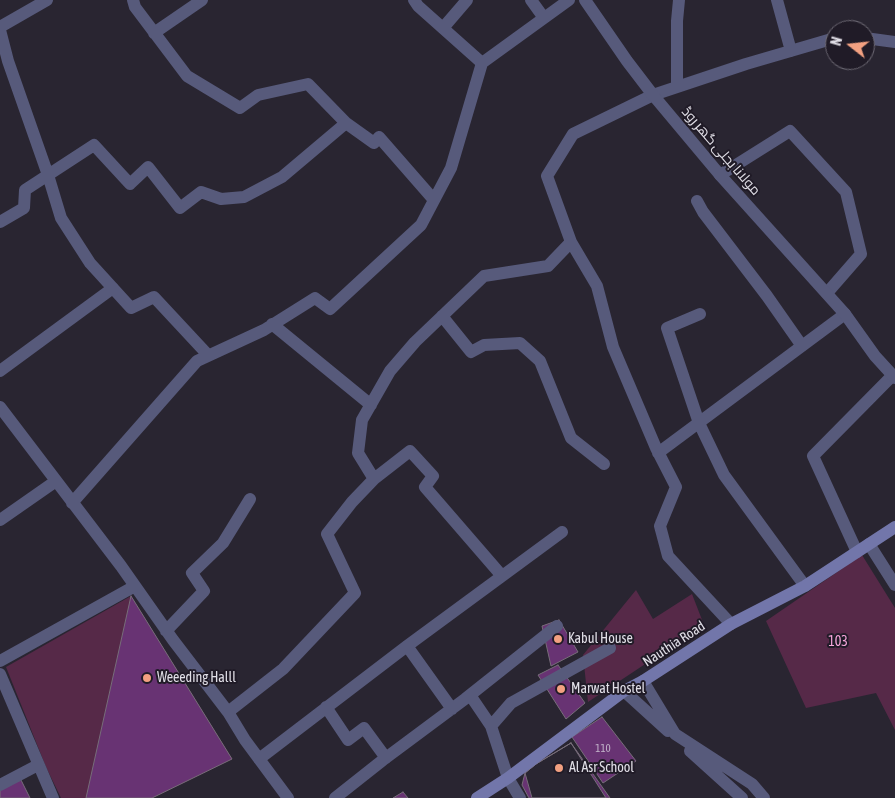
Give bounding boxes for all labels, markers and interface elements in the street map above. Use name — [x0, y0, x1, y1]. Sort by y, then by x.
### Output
north arrow — [825, 20, 875, 70]
text: N — [828, 35, 845, 47]
street label: مولانا بجلی گھر روڈ — [678, 103, 764, 199]
street label: Nauthia Road — [640, 618, 708, 670]
place label: Kabul House — [568, 631, 633, 647]
marker: Kabul House — [552, 633, 564, 645]
park label: 103 — [828, 634, 848, 650]
place label: Weeeding Halll — [157, 670, 236, 686]
marker: Weeeding Halll — [141, 672, 153, 684]
place label: Marwat Hostel — [571, 681, 645, 697]
marker: Marwat Hostel — [555, 683, 567, 695]
house number: 110 — [595, 742, 611, 756]
place label: Al Asr School — [569, 760, 634, 776]
marker: Al Asr School — [553, 762, 565, 774]

